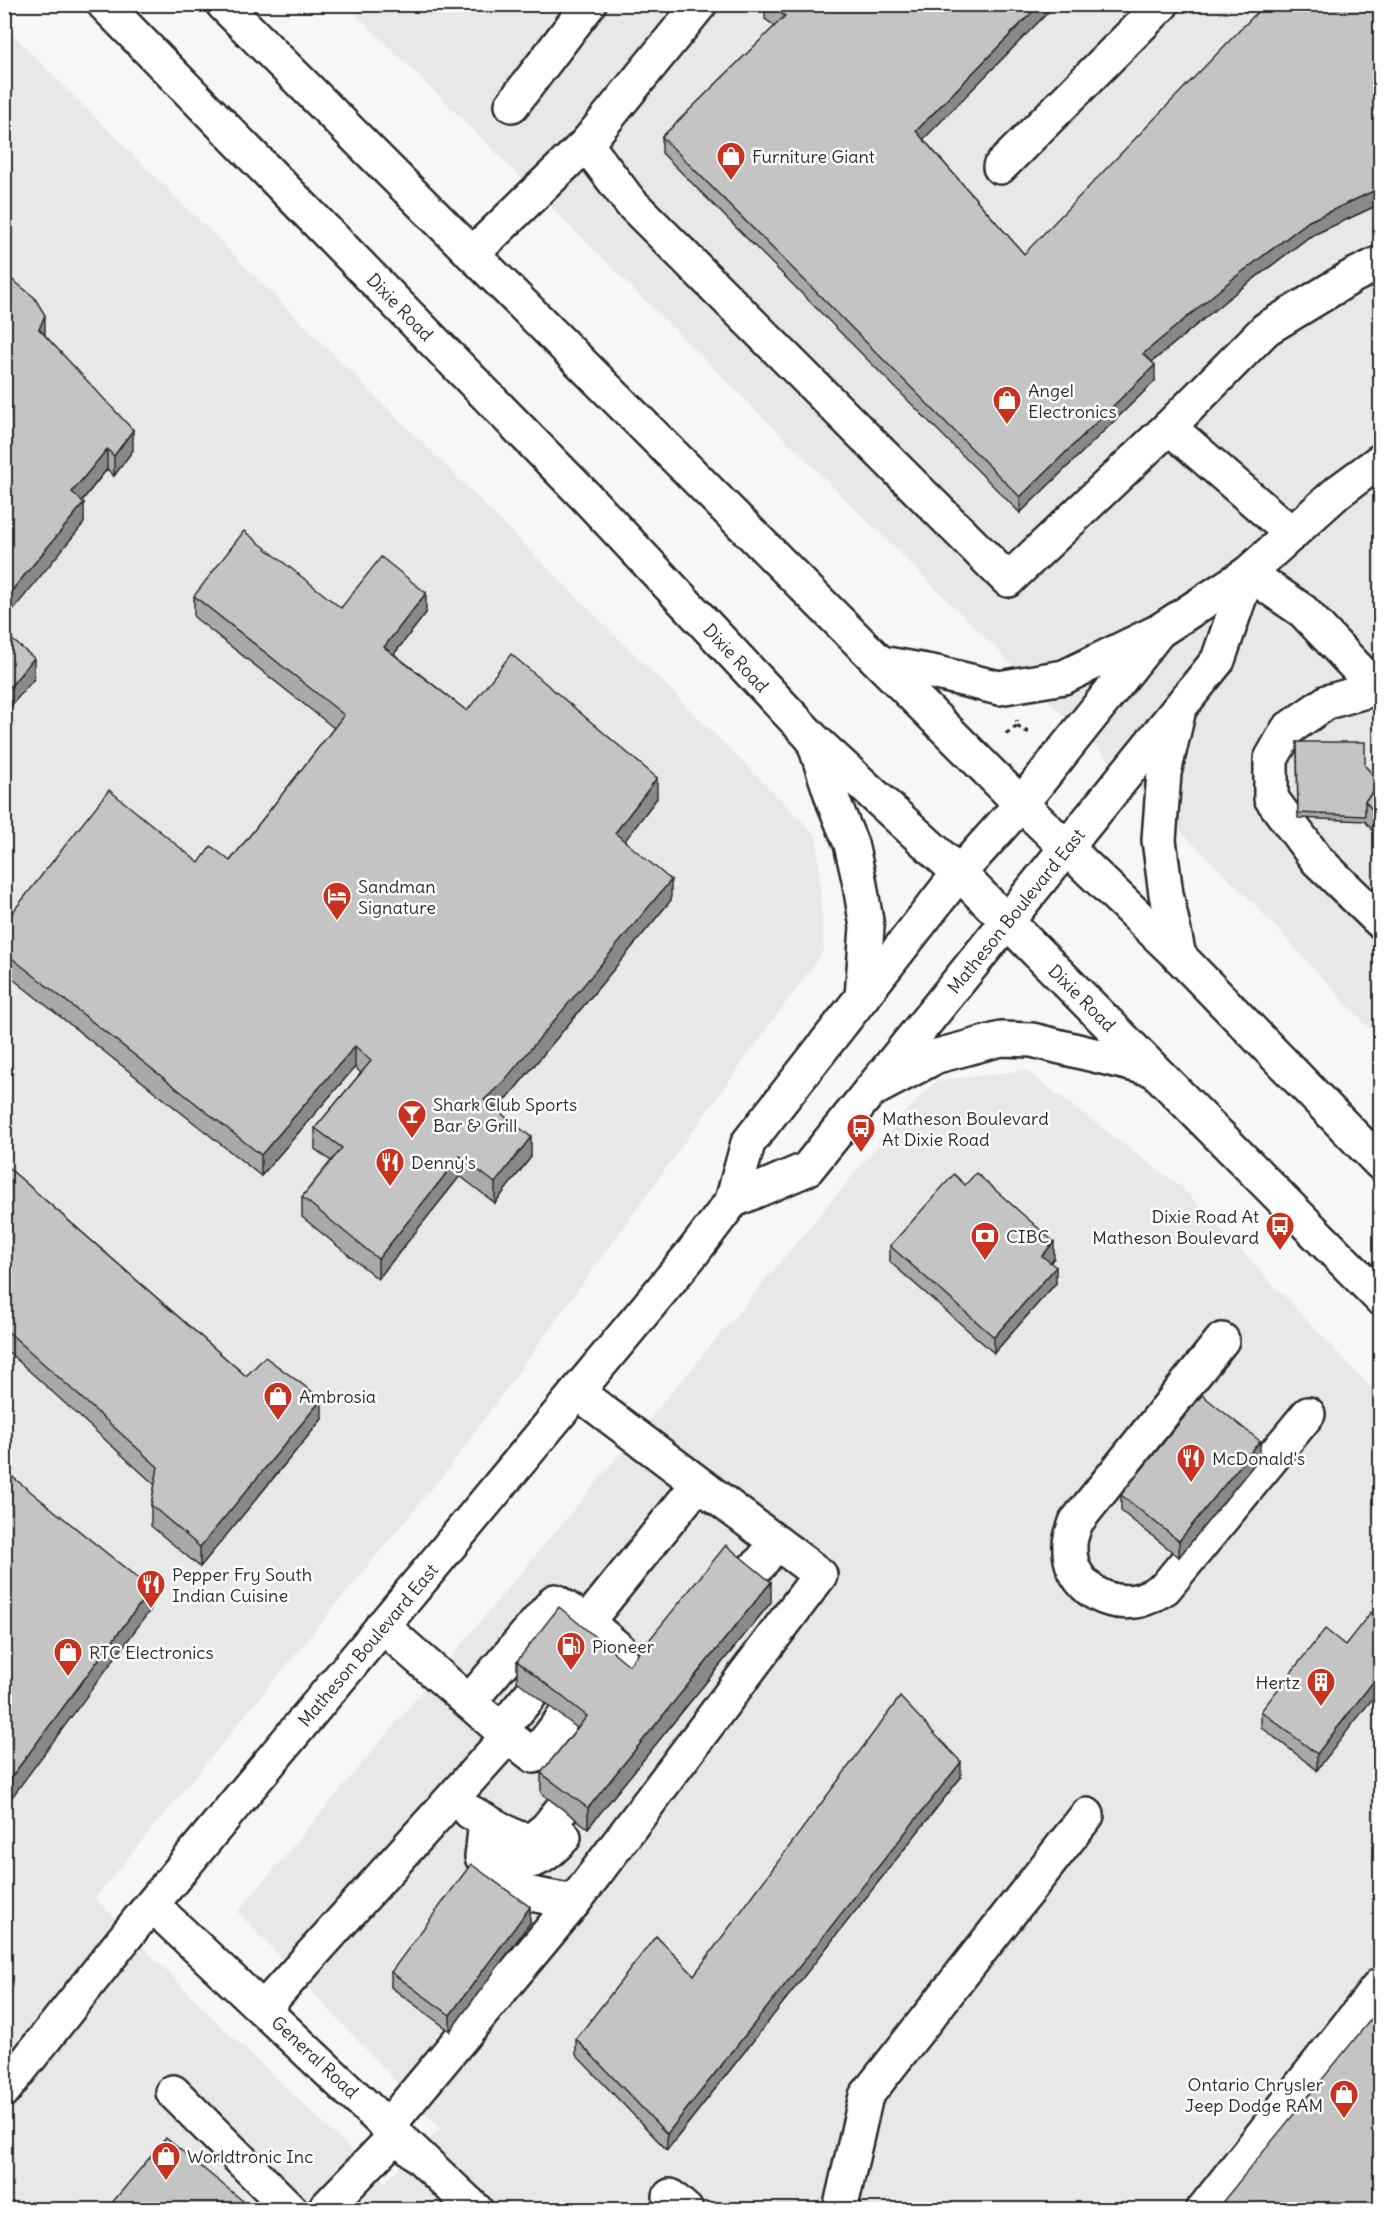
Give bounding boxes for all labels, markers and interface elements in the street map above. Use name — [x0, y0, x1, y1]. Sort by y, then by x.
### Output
shop icon: Furniture Giant — [715, 140, 747, 182]
place label: Furniture Giant — [752, 145, 875, 168]
street label: Dixie Road — [362, 268, 438, 346]
place label: Angel Electronics — [1028, 379, 1117, 423]
shop icon: Angel Electronics — [991, 384, 1023, 426]
street label: Dixie Road — [698, 619, 774, 698]
street label: Matheson Boulevard East — [942, 824, 1090, 998]
place label: Sandman Signature — [358, 875, 436, 919]
hotel icon: Sandman Signature — [321, 880, 353, 922]
street label: Dixie Road — [1044, 960, 1121, 1037]
place label: Shark Club Sports Bar & Grill — [433, 1093, 577, 1137]
bar icon: Shark Club Sports Bar & Grill — [396, 1098, 428, 1140]
place label: Matheson Boulevard At Dixie Road — [882, 1107, 1049, 1151]
bus stop icon: Matheson Boulevard At Dixie Road — [845, 1112, 877, 1154]
restaurant icon: Denny's — [374, 1146, 406, 1188]
place label: Denny's — [411, 1151, 476, 1174]
place label: Dixie Road At Matheson Boulevard — [1092, 1205, 1259, 1249]
bus stop icon: Dixie Road At Matheson Boulevard — [1264, 1210, 1296, 1252]
bank icon: CIBC — [969, 1220, 1001, 1262]
place label: CIBC — [1006, 1225, 1049, 1248]
shop icon: Ambrosia — [262, 1380, 294, 1422]
place label: Ambrosia — [299, 1385, 376, 1408]
restaurant icon: McDonald's — [1175, 1442, 1207, 1484]
place label: McDonald's — [1212, 1447, 1305, 1470]
street label: Matheson Boulevard East — [293, 1559, 443, 1731]
place label: Pepper Fry South Indian Cuisine — [172, 1563, 312, 1607]
restaurant icon: Pepper Fry South Indian Cuisine — [135, 1568, 167, 1610]
fuel station icon: Pioneer — [555, 1630, 587, 1672]
place label: Pioneer — [592, 1635, 655, 1658]
shop icon: RTC Electronics — [52, 1636, 84, 1678]
place label: RTC Electronics — [89, 1641, 214, 1664]
building icon: Hertz — [1305, 1666, 1337, 1708]
place label: Hertz — [1255, 1671, 1300, 1694]
street label: General Road — [267, 2011, 364, 2103]
place label: Ontario Chrysler Jeep Dodge RAM — [1185, 2073, 1324, 2117]
shop icon: Ontario Chrysler Jeep Dodge RAM — [1328, 2078, 1360, 2120]
shop icon: Worldtronic Inc — [150, 2140, 182, 2182]
place label: Worldtronic Inc — [187, 2145, 313, 2168]

